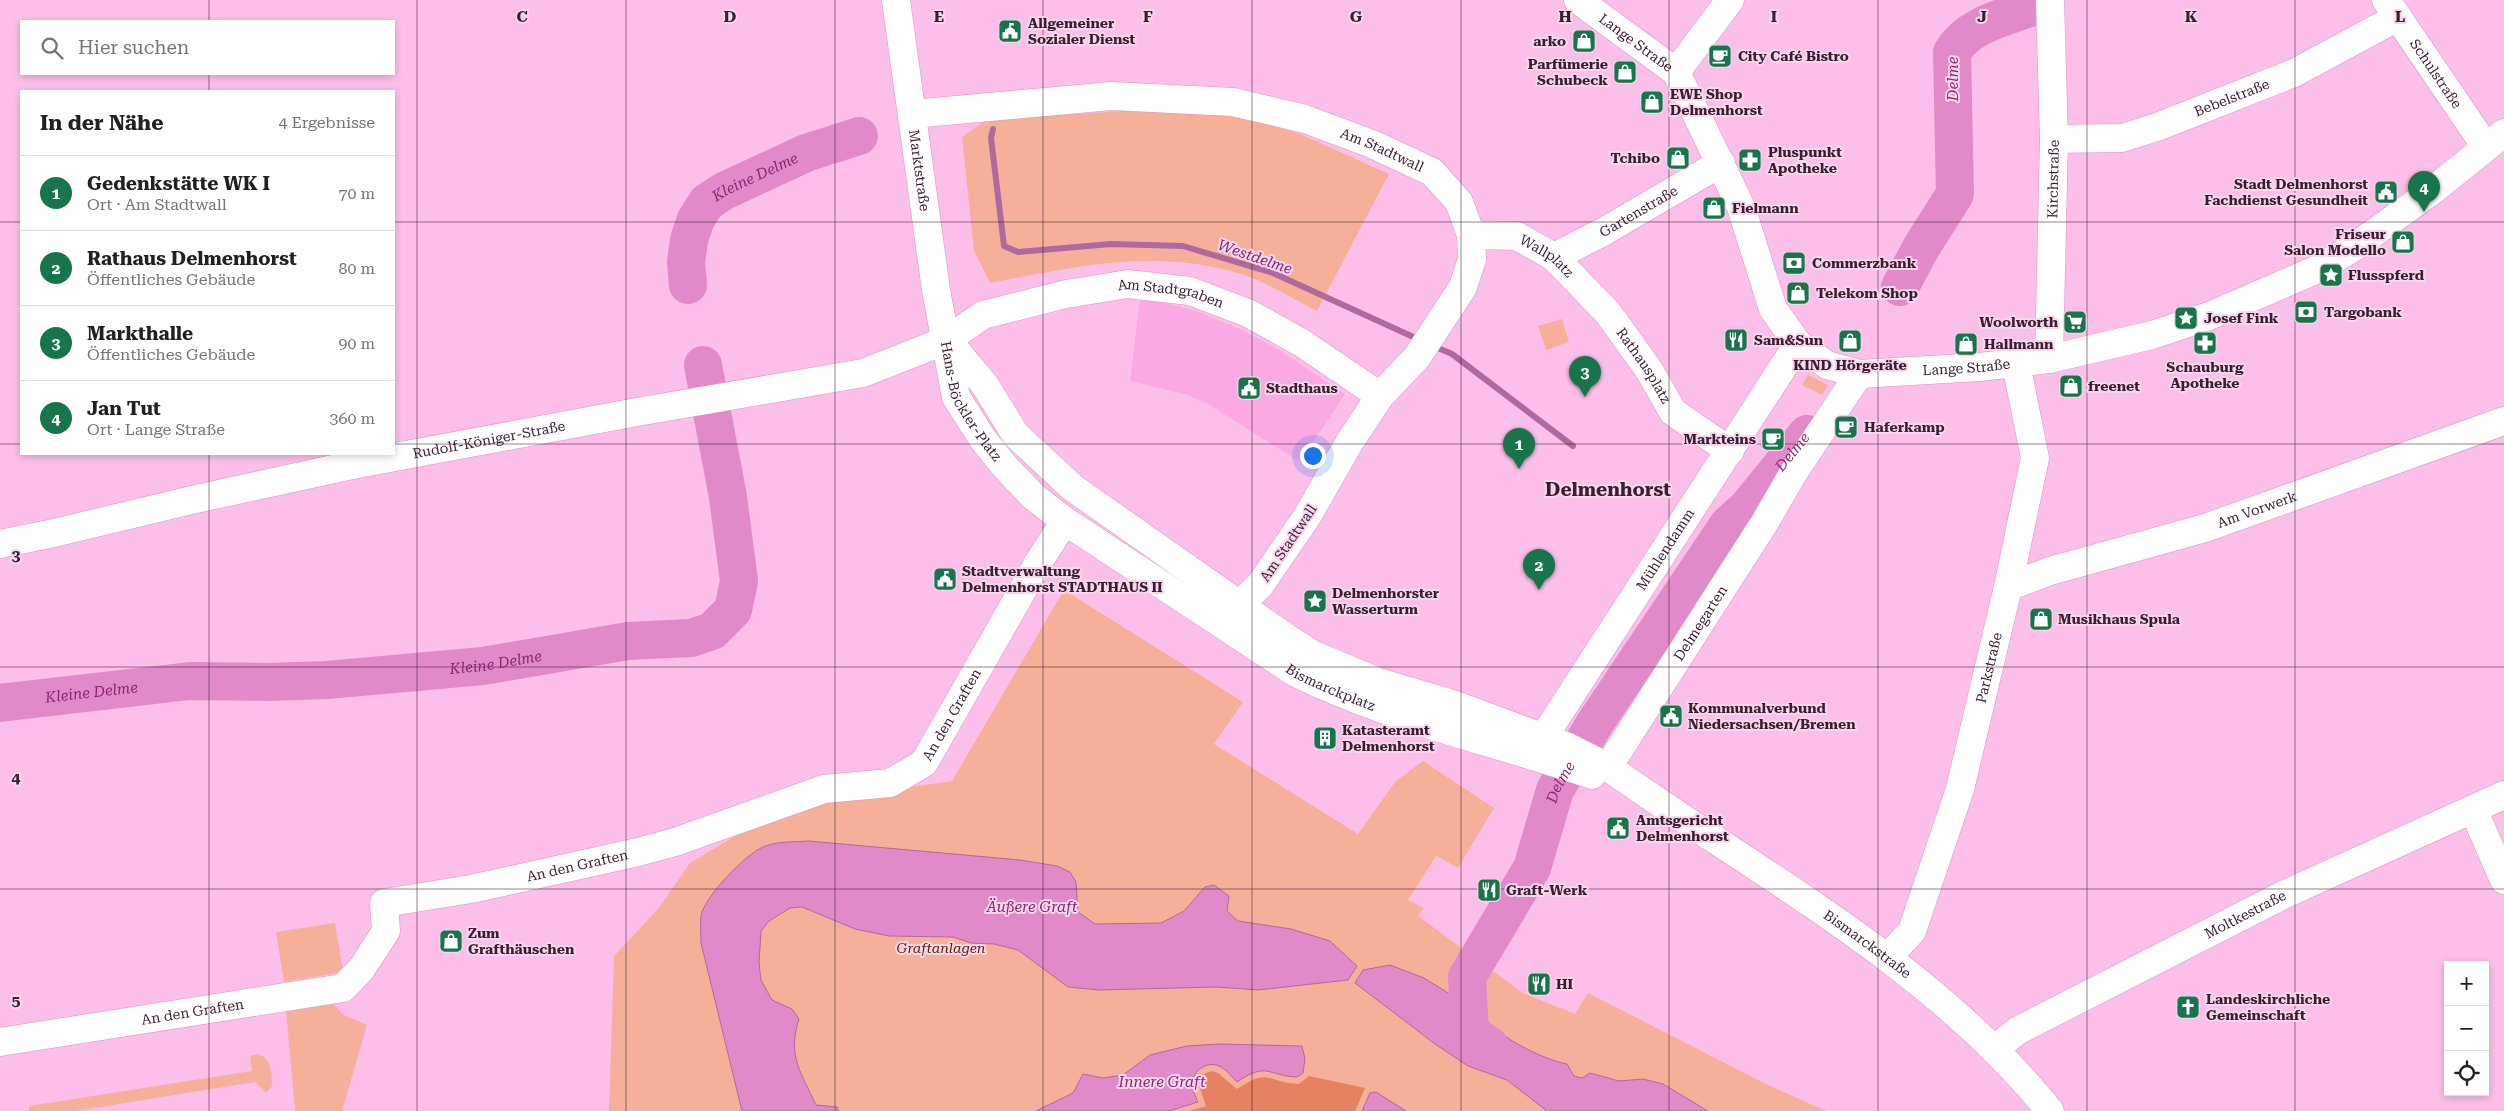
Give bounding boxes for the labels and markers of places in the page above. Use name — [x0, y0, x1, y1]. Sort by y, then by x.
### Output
place label: Allgemeiner Sozialer Dienst — [1028, 15, 1136, 47]
public building icon: Allgemeiner Sozialer Dienst — [997, 18, 1023, 44]
shop icon: arko — [1571, 28, 1597, 54]
place label: arko — [1533, 33, 1566, 49]
cafe icon: City Café Bistro — [1707, 43, 1733, 69]
place label: City Café Bistro — [1738, 48, 1849, 64]
place label: Parfümerie Schubeck — [1528, 56, 1608, 88]
shop icon: Parfümerie Schubeck — [1612, 59, 1638, 85]
place label: EWE Shop Delmenhorst — [1670, 86, 1763, 118]
shop icon: EWE Shop Delmenhorst — [1639, 89, 1665, 115]
place label: Pluspunkt Apotheke — [1768, 144, 1842, 176]
shop icon: Tchibo — [1665, 145, 1691, 171]
pharmacy icon: Pluspunkt Apotheke — [1737, 147, 1763, 173]
place label: Tchibo — [1610, 150, 1660, 166]
pin: 4 — [2408, 171, 2440, 212]
place label: Stadt Delmenhorst Fachdienst Gesundheit — [2204, 176, 2368, 208]
public building icon: Stadt Delmenhorst Fachdienst Gesundheit — [2373, 179, 2399, 205]
shop icon: Fielmann — [1701, 195, 1727, 221]
place label: Fielmann — [1732, 200, 1799, 216]
place label: Friseur Salon Modello — [2284, 226, 2387, 258]
shop icon: Friseur Salon Modello — [2390, 229, 2416, 255]
bank icon: Commerzbank — [1781, 250, 1807, 276]
place label: Commerzbank — [1812, 255, 1917, 271]
place icon: Flusspferd — [2318, 262, 2344, 288]
place label: Flusspferd — [2348, 267, 2425, 283]
shop icon: Telekom Shop — [1785, 280, 1811, 306]
place label: Telekom Shop — [1816, 285, 1918, 301]
bank icon: Targobank — [2293, 299, 2319, 325]
place label: Targobank — [2324, 304, 2402, 320]
place icon: Josef Fink — [2173, 305, 2199, 331]
supermarket icon: Woolworth — [2062, 309, 2088, 335]
place label: Josef Fink — [2204, 310, 2279, 326]
place label: Woolworth — [1979, 314, 2059, 330]
restaurant icon: Sam&Sun — [1723, 327, 1749, 353]
shop icon: KIND Hörgeräte — [1837, 328, 1863, 354]
pharmacy icon: Schauburg Apotheke — [2192, 330, 2218, 356]
shop icon: Hallmann — [1953, 331, 1979, 357]
place label: Sam&Sun — [1754, 332, 1824, 348]
place label: Hallmann — [1984, 336, 2054, 352]
pin: 3 — [1569, 356, 1601, 397]
place label: KIND Hörgeräte — [1793, 357, 1907, 373]
place label: Schauburg Apotheke — [2166, 359, 2244, 391]
shop icon: freenet — [2058, 373, 2084, 399]
public building icon: Stadthaus — [1236, 375, 1262, 401]
place label: freenet — [2088, 378, 2140, 394]
place label: Stadthaus — [1266, 380, 1338, 396]
cafe icon: Haferkamp — [1833, 414, 1859, 440]
place label: Haferkamp — [1864, 419, 1945, 435]
cafe icon: Markteins — [1760, 426, 1786, 452]
pin: 1 — [1503, 428, 1535, 469]
place label: Markteins — [1683, 431, 1756, 447]
pin: 2 — [1523, 549, 1555, 590]
place label: Stadtverwaltung Delmenhorst STADTHAUS II — [962, 563, 1163, 595]
public building icon: Stadtverwaltung Delmenhorst STADTHAUS II — [932, 566, 958, 592]
place label: Delmenhorster Wasserturm — [1332, 585, 1440, 617]
place icon: Delmenhorster Wasserturm — [1302, 588, 1328, 614]
shop icon: Musikhaus Spula — [2028, 606, 2054, 632]
place label: Musikhaus Spula — [2058, 611, 2181, 627]
place label: Kommunalverbund Niedersachsen/Bremen — [1688, 700, 1856, 732]
public building icon: Kommunalverbund Niedersachsen/Bremen — [1658, 703, 1684, 729]
place label: Katasteramt Delmenhorst — [1342, 722, 1435, 754]
building icon: Katasteramt Delmenhorst — [1312, 725, 1338, 751]
place label: Amtsgericht Delmenhorst — [1636, 812, 1729, 844]
public building icon: Amtsgericht Delmenhorst — [1605, 815, 1631, 841]
restaurant icon: Graft-Werk — [1476, 877, 1502, 903]
place label: Graft-Werk — [1506, 882, 1588, 898]
place label: Zum Grafthäuschen — [468, 925, 575, 957]
shop icon: Zum Grafthäuschen — [438, 928, 464, 954]
restaurant icon: HI — [1526, 971, 1552, 997]
place label: HI — [1556, 976, 1574, 992]
place label: Landeskirchliche Gemeinschaft — [2206, 991, 2330, 1023]
church icon: Landeskirchliche Gemeinschaft — [2175, 994, 2201, 1020]

